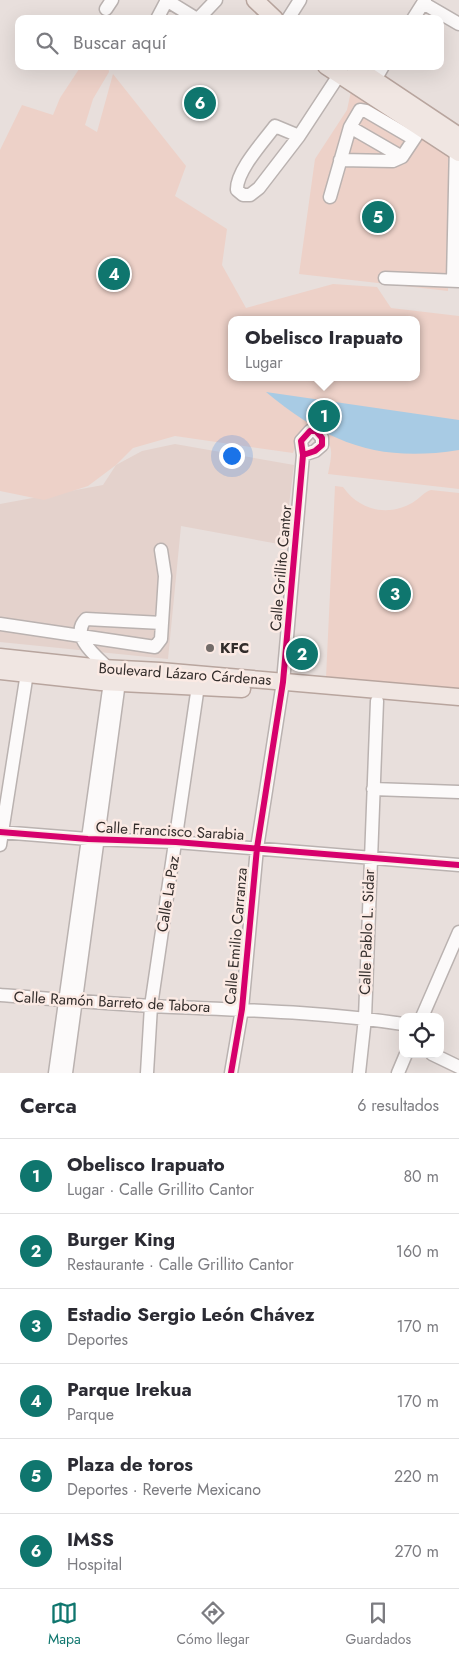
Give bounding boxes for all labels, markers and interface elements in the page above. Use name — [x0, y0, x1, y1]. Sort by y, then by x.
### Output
search box — [15, 15, 444, 70]
icon: search — [33, 29, 61, 57]
text: Buscar aquí — [73, 29, 167, 56]
pin: 6 — [184, 84, 216, 122]
pin: 5 — [362, 198, 394, 236]
pin: 4 — [98, 255, 130, 293]
popup — [228, 316, 420, 381]
text: Obelisco Irapuato — [245, 324, 403, 351]
text: Lugar — [245, 351, 283, 374]
pin: 1 — [308, 397, 340, 435]
your location — [219, 443, 245, 469]
street label: Calle Grillito Cantor — [265, 503, 298, 632]
pin: 3 — [379, 575, 411, 613]
pin: 2 — [286, 635, 318, 673]
place label: KFC — [220, 637, 249, 659]
marker: KFC — [204, 642, 216, 654]
street label: Boulevard Lázaro Cárdenas — [98, 657, 272, 691]
street label: Calle Francisco Sarabia — [95, 816, 245, 846]
street label: Calle La Paz — [151, 854, 185, 934]
street label: Calle Emilio Carranza — [219, 867, 253, 1005]
street label: Calle Pablo L. Sidar — [354, 868, 380, 995]
street label: Calle Ramón Barreto de Tabora — [13, 986, 211, 1018]
map controls — [399, 1013, 444, 1058]
button: locate — [399, 1013, 444, 1058]
text: Cerca — [20, 1091, 77, 1121]
text: 6 resultados — [357, 1094, 439, 1117]
text: Obelisco Irapuato — [67, 1151, 225, 1178]
text: 1 — [32, 1165, 40, 1188]
text: 80 m — [403, 1165, 439, 1188]
text: Lugar · Calle Grillito Cantor — [67, 1178, 254, 1201]
text: Burger King — [67, 1226, 175, 1253]
text: 2 — [31, 1240, 41, 1263]
text: 160 m — [396, 1240, 439, 1263]
text: Restaurante · Calle Grillito Cantor — [67, 1253, 294, 1276]
text: Estadio Sergio León Chávez — [67, 1301, 315, 1328]
text: 3 — [31, 1315, 41, 1338]
text: 170 m — [397, 1315, 439, 1338]
text: Deportes — [67, 1328, 128, 1351]
text: Parque Irekua — [67, 1376, 192, 1403]
text: 4 — [30, 1390, 42, 1413]
text: 170 m — [397, 1390, 439, 1413]
text: Parque — [67, 1403, 114, 1426]
text: Plaza de toros — [67, 1451, 193, 1478]
text: 5 — [31, 1465, 41, 1488]
text: 220 m — [394, 1465, 439, 1488]
text: Deportes · Reverte Mexicano — [67, 1478, 261, 1501]
text: IMSS — [67, 1526, 114, 1553]
text: 6 — [31, 1540, 41, 1563]
text: 270 m — [395, 1540, 439, 1563]
text: Hospital — [67, 1553, 122, 1576]
tab: Mapa — [48, 1599, 81, 1649]
tab: Cómo llegar — [176, 1599, 250, 1649]
tab: Guardados — [345, 1599, 411, 1649]

